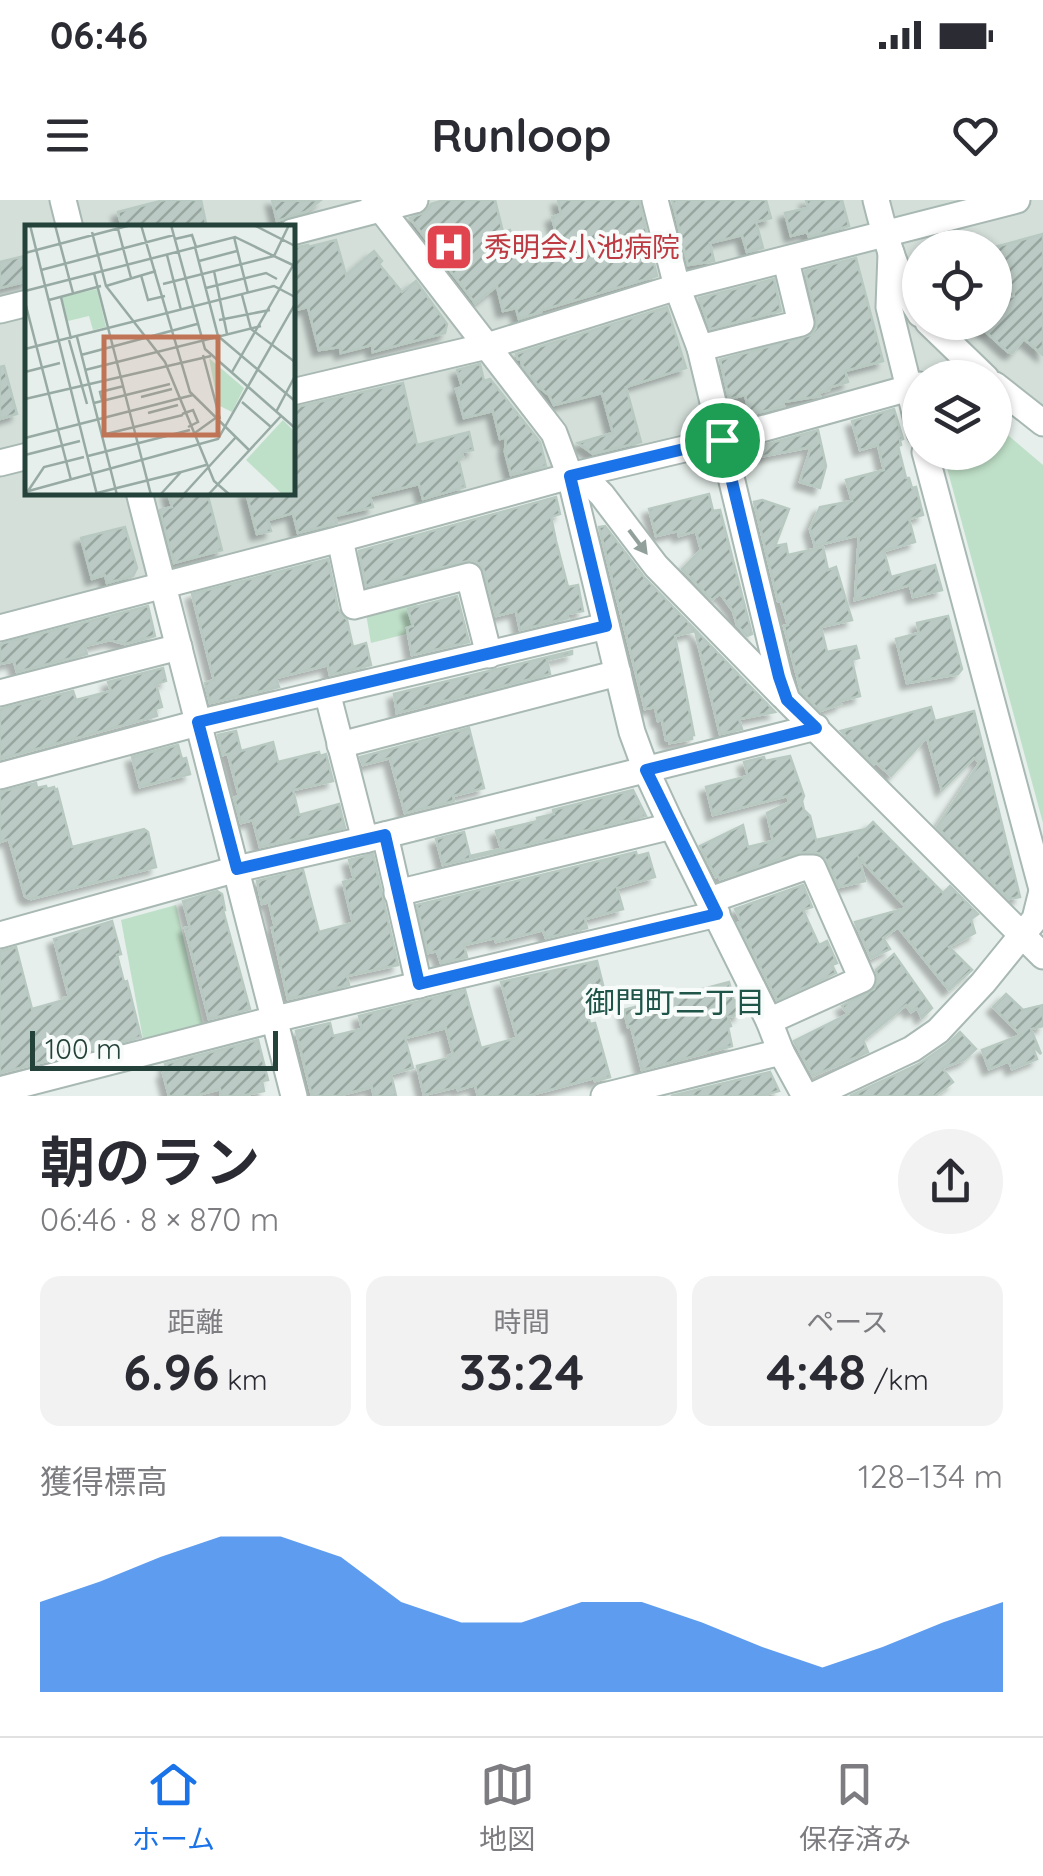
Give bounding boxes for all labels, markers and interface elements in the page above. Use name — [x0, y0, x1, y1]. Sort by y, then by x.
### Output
text: 06:46 — [50, 11, 148, 59]
text: Runloop — [432, 107, 611, 163]
icon: menu — [40, 108, 95, 163]
icon: heart — [948, 108, 1003, 163]
hospital icon: 秀明会小池病院 — [423, 221, 475, 273]
inset map — [25, 225, 295, 495]
place label: 秀明会小池病院 — [484, 229, 680, 264]
map controls — [902, 230, 1012, 470]
button: locate — [902, 230, 1012, 340]
button: layers — [902, 360, 1012, 470]
pin — [680, 398, 765, 483]
icon: arrive — [695, 413, 750, 468]
one-way arrow — [627, 529, 647, 555]
district label: 御門町二丁目 — [585, 983, 765, 1021]
scale bar — [30, 1026, 278, 1070]
text: 100 m — [45, 1031, 122, 1066]
text: 朝のラン — [40, 1127, 260, 1196]
button: share — [898, 1129, 1003, 1234]
text: 06:46 · 8 × 870 m — [40, 1199, 279, 1239]
text: 距離 — [167, 1304, 224, 1339]
text: 時間 — [493, 1304, 550, 1339]
text: ペース — [806, 1304, 889, 1339]
text: 6.96 — [123, 1340, 219, 1403]
text: 33:24 — [459, 1340, 584, 1403]
text: 4:48 — [766, 1340, 866, 1403]
text: km — [219, 1362, 268, 1397]
text: /km — [866, 1362, 929, 1397]
text: 128–134 m — [858, 1456, 1003, 1496]
text: 獲得標高 — [40, 1461, 168, 1501]
tab: ホーム — [132, 1757, 215, 1857]
tab: 地図 — [479, 1757, 535, 1857]
tab: 保存済み — [799, 1757, 911, 1857]

